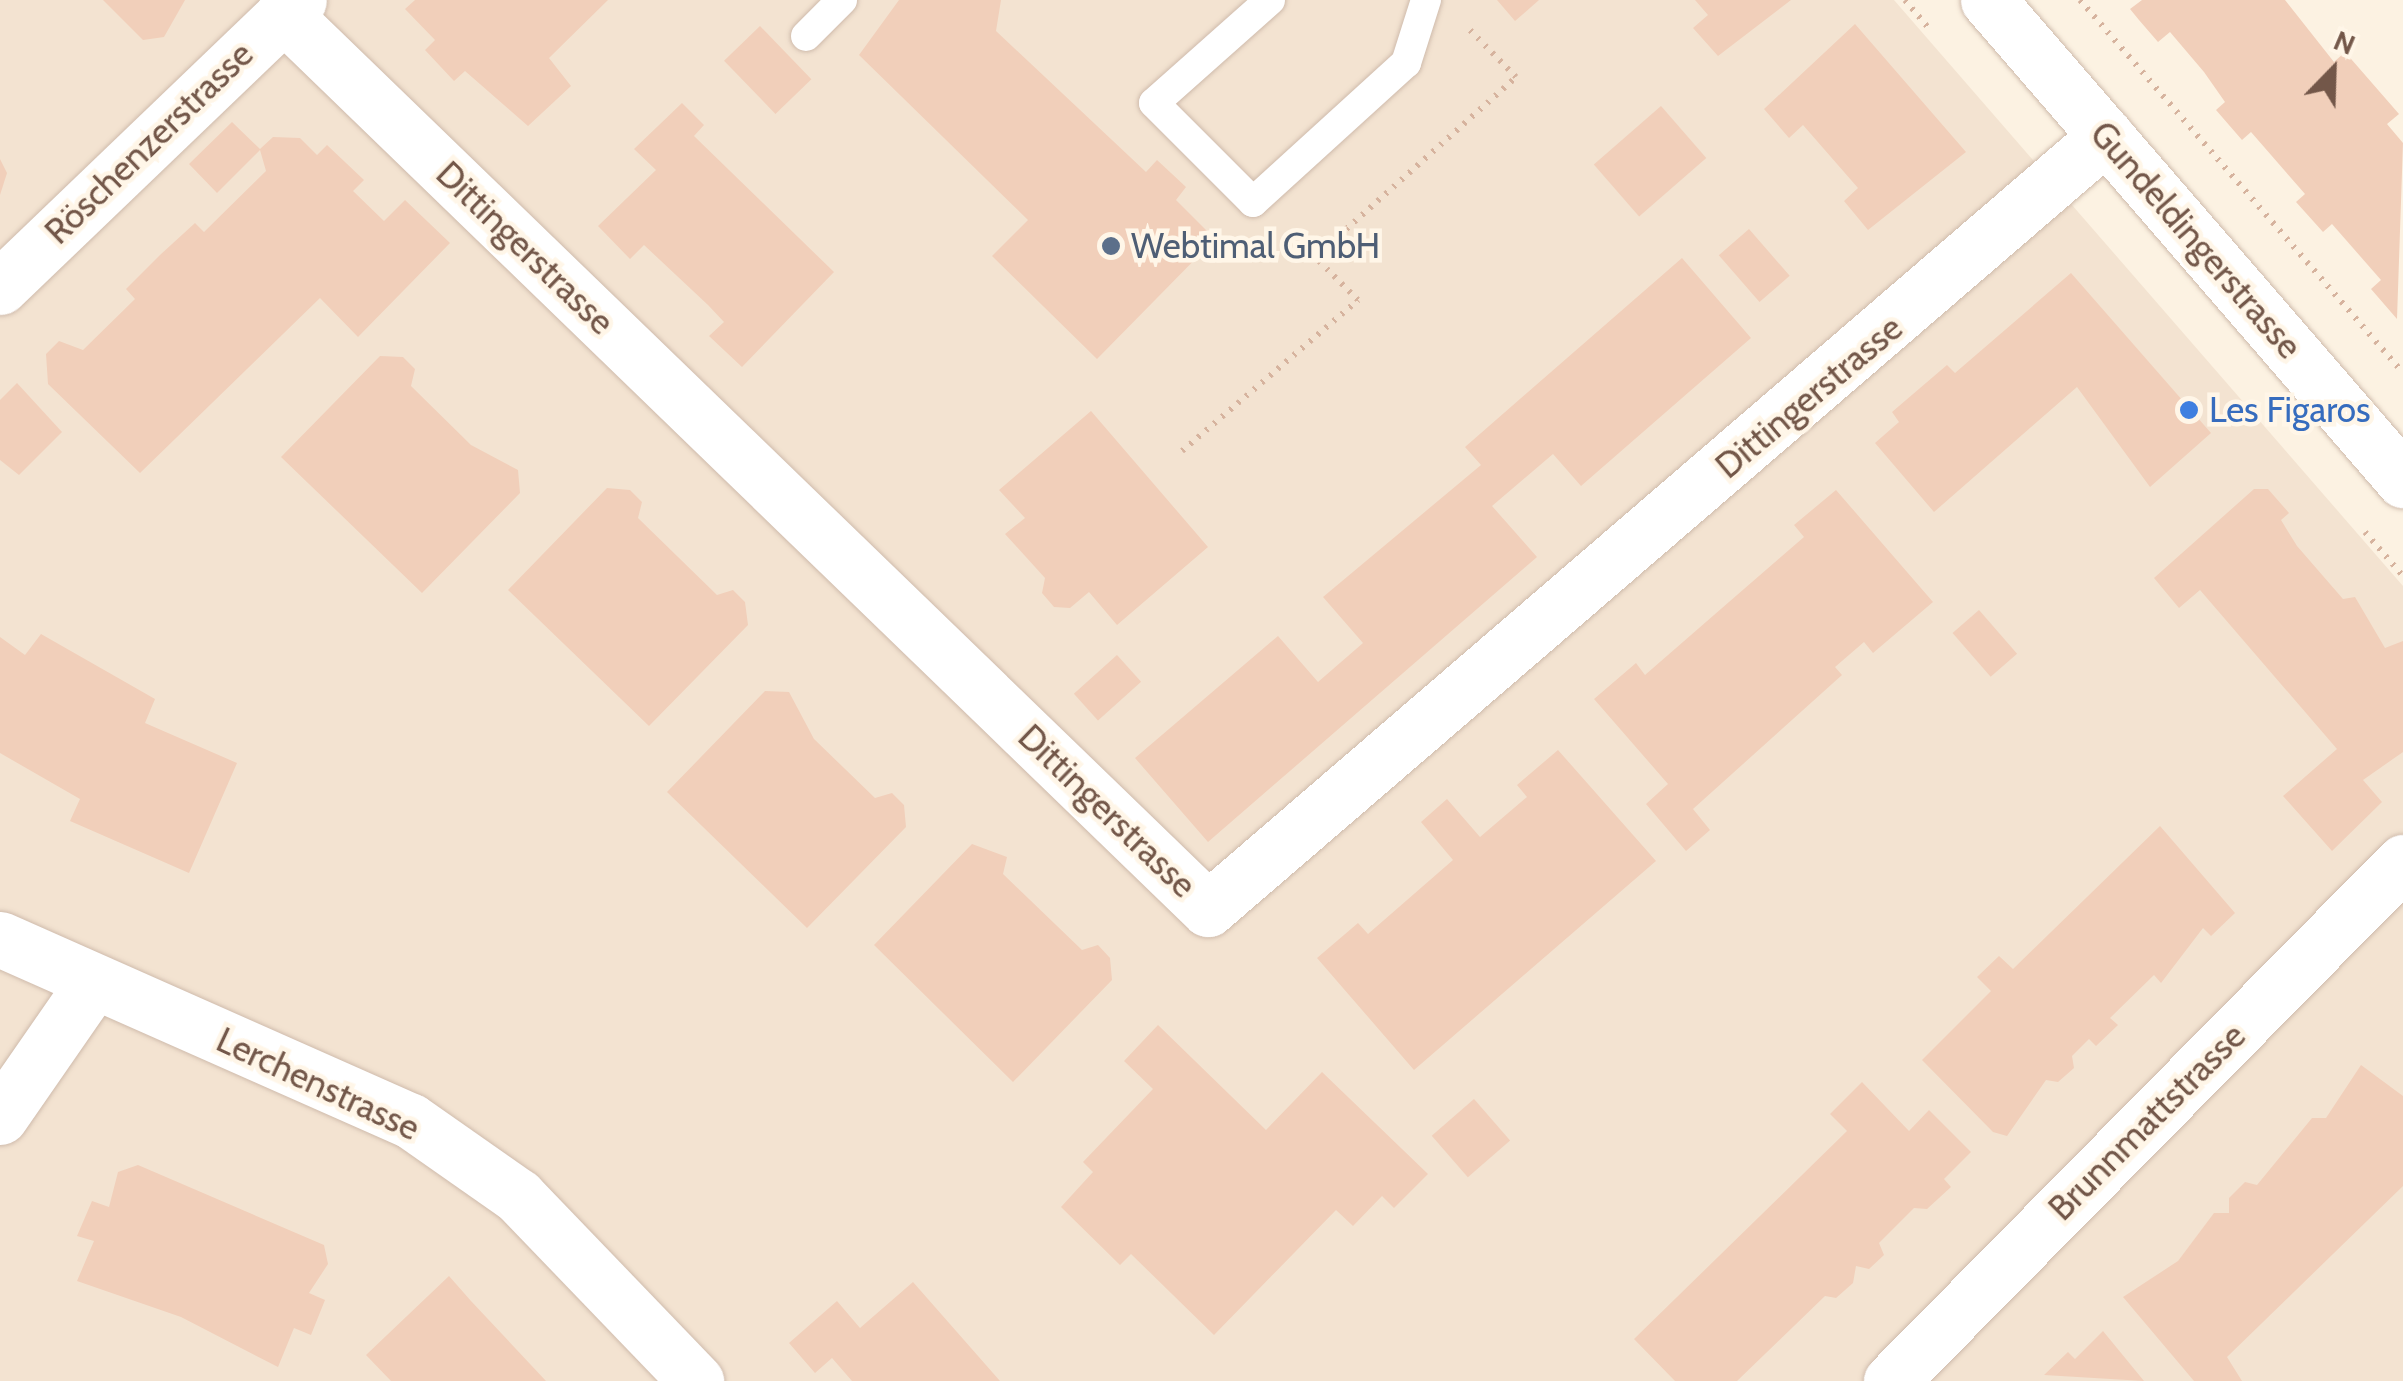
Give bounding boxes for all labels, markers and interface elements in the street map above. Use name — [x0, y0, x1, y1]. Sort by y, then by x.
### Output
north arrow — [2283, 20, 2383, 120]
text: N — [2329, 23, 2360, 62]
street label: Röschenzerstrasse — [36, 33, 262, 253]
street label: Gundeldingerstrasse — [2082, 113, 2310, 367]
street label: Dittingerstrasse — [428, 153, 622, 343]
place label: Webtimal GmbH — [1131, 225, 1380, 267]
marker: Webtimal GmbH — [1100, 235, 1122, 257]
street label: Dittingerstrasse — [1707, 307, 1911, 487]
place label: Les Figaros — [2209, 389, 2371, 431]
marker: Les Figaros — [2178, 399, 2200, 421]
street label: Dittingerstrasse — [1010, 716, 1204, 906]
street label: Brunnmattstrasse — [2040, 1015, 2254, 1229]
street label: Lerchenstrasse — [210, 1019, 426, 1149]

